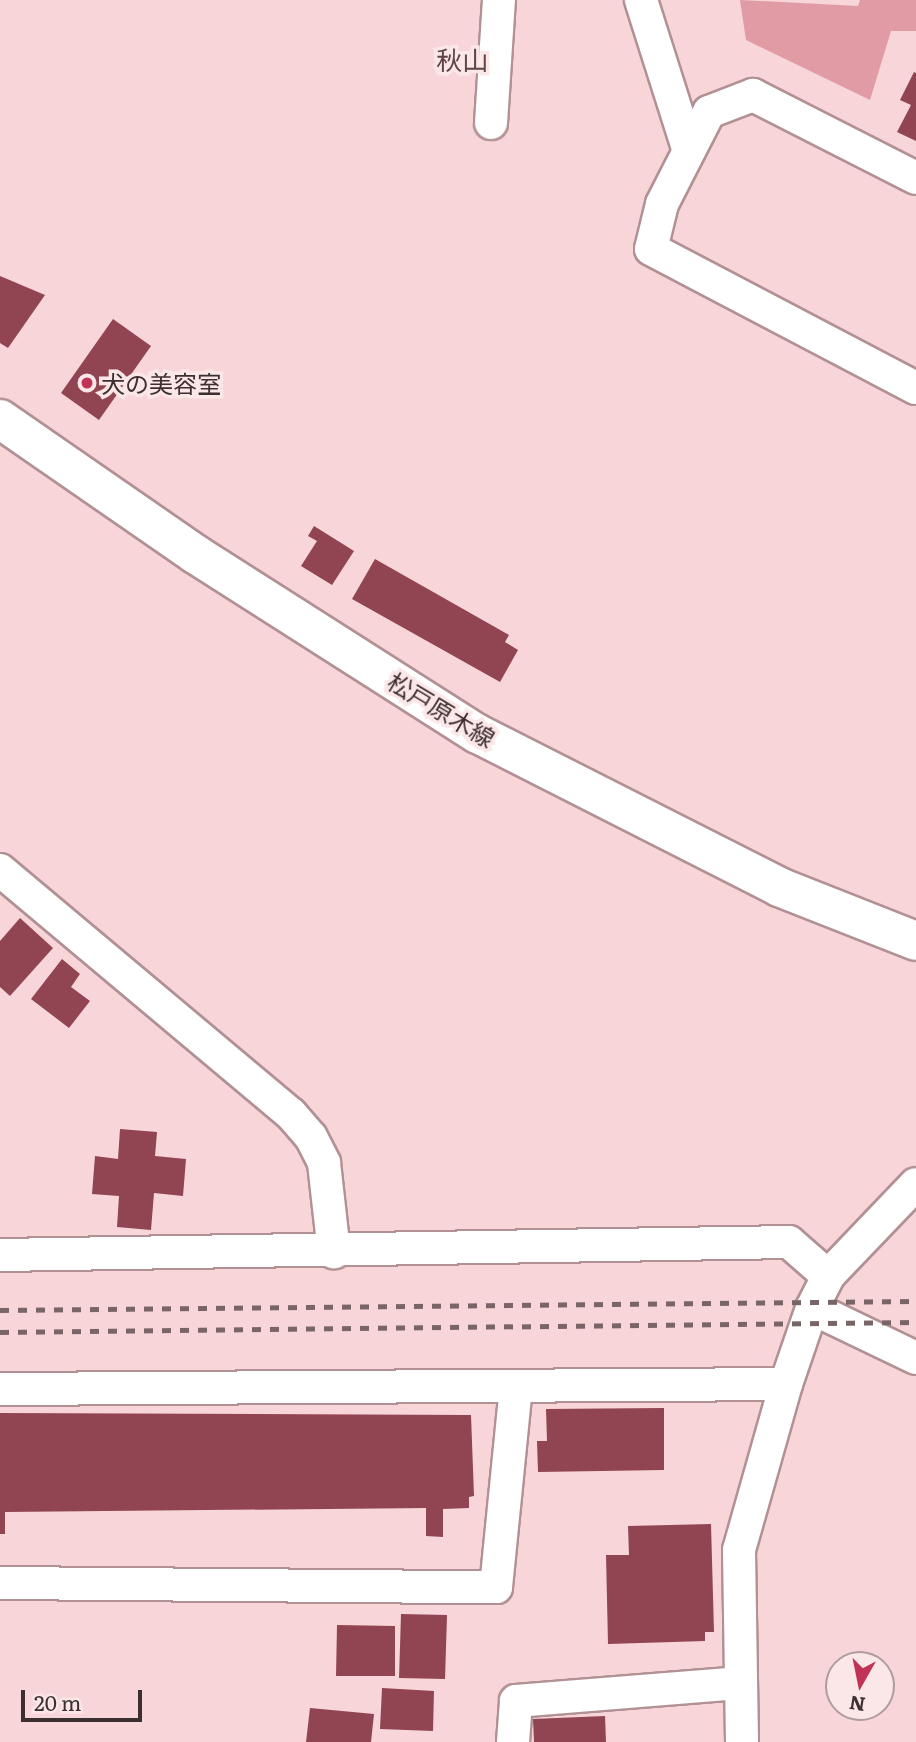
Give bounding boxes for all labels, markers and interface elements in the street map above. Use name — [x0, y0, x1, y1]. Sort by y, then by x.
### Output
district label: 秋山 — [436, 43, 488, 75]
place label: 犬の美容室 — [101, 369, 221, 397]
marker: 犬の美容室 — [79, 375, 95, 391]
street label: 松戸原木線 — [383, 666, 501, 752]
north arrow — [825, 1651, 895, 1721]
scale bar — [24, 1676, 145, 1720]
text: 20 m — [34, 1686, 81, 1717]
text: N — [847, 1690, 867, 1720]

